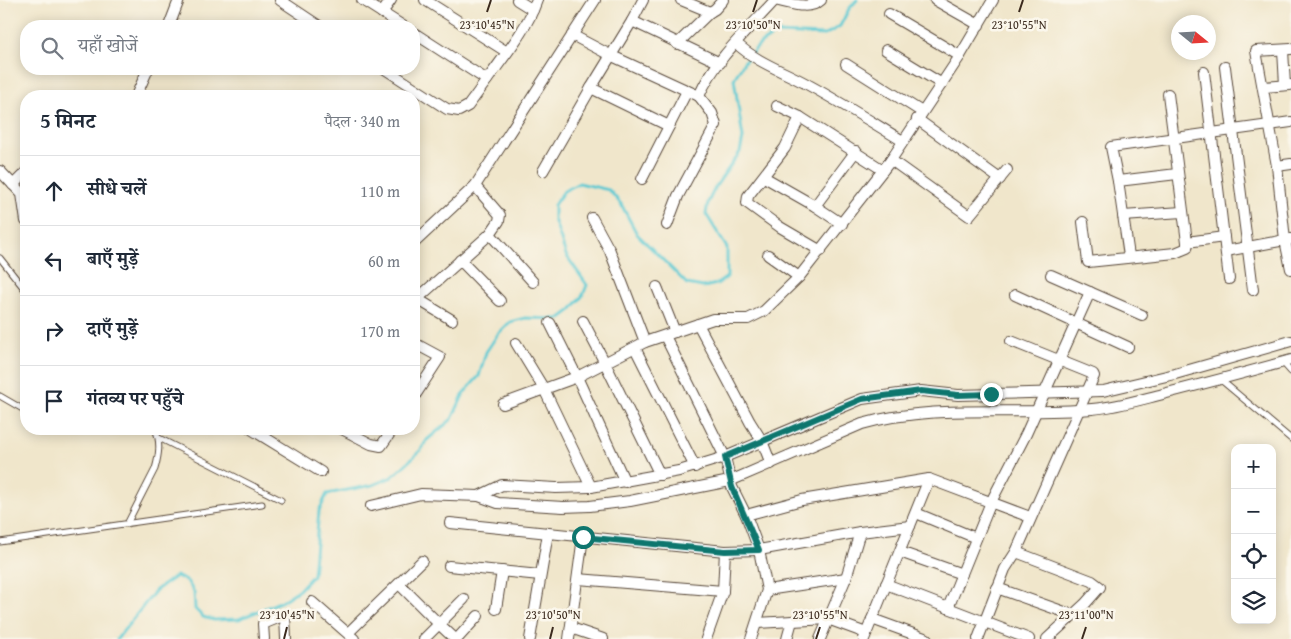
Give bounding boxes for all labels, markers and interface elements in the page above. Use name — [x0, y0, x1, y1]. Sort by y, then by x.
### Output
north arrow — [1171, 15, 1216, 60]
text: 23°10'45"N — [459, 16, 515, 33]
text: 23°10'50"N — [725, 16, 781, 33]
text: 23°10'55"N — [991, 16, 1047, 33]
search box — [20, 20, 420, 75]
text: यहाँ खोजें — [78, 31, 138, 59]
icon: search — [38, 34, 66, 62]
text: 5 मिनट — [40, 105, 95, 136]
text: पैदल · 340 m — [324, 109, 400, 133]
text: सीधे चलें — [87, 174, 146, 202]
icon: ahead — [40, 177, 68, 205]
text: 110 m — [360, 179, 400, 203]
text: बाएँ मुड़ें — [87, 244, 138, 272]
icon: left — [40, 247, 68, 275]
text: 60 m — [368, 249, 400, 273]
text: दाएँ मुड़ें — [87, 314, 138, 342]
icon: right — [40, 317, 68, 345]
text: 170 m — [360, 319, 400, 343]
route end — [980, 383, 1003, 406]
text: गंतव्य पर पहुँचे — [87, 384, 183, 412]
icon: arrive — [40, 387, 68, 415]
map controls — [1231, 444, 1276, 624]
button: + — [1231, 444, 1276, 489]
button: − — [1231, 489, 1276, 534]
route start — [572, 526, 595, 549]
button: locate — [1231, 534, 1276, 579]
button: layers — [1231, 579, 1276, 624]
text: 23°10'45"N — [259, 606, 315, 623]
text: 23°10'50"N — [525, 606, 581, 623]
text: 23°10'55"N — [792, 606, 848, 623]
text: 23°11'00"N — [1058, 606, 1114, 623]

